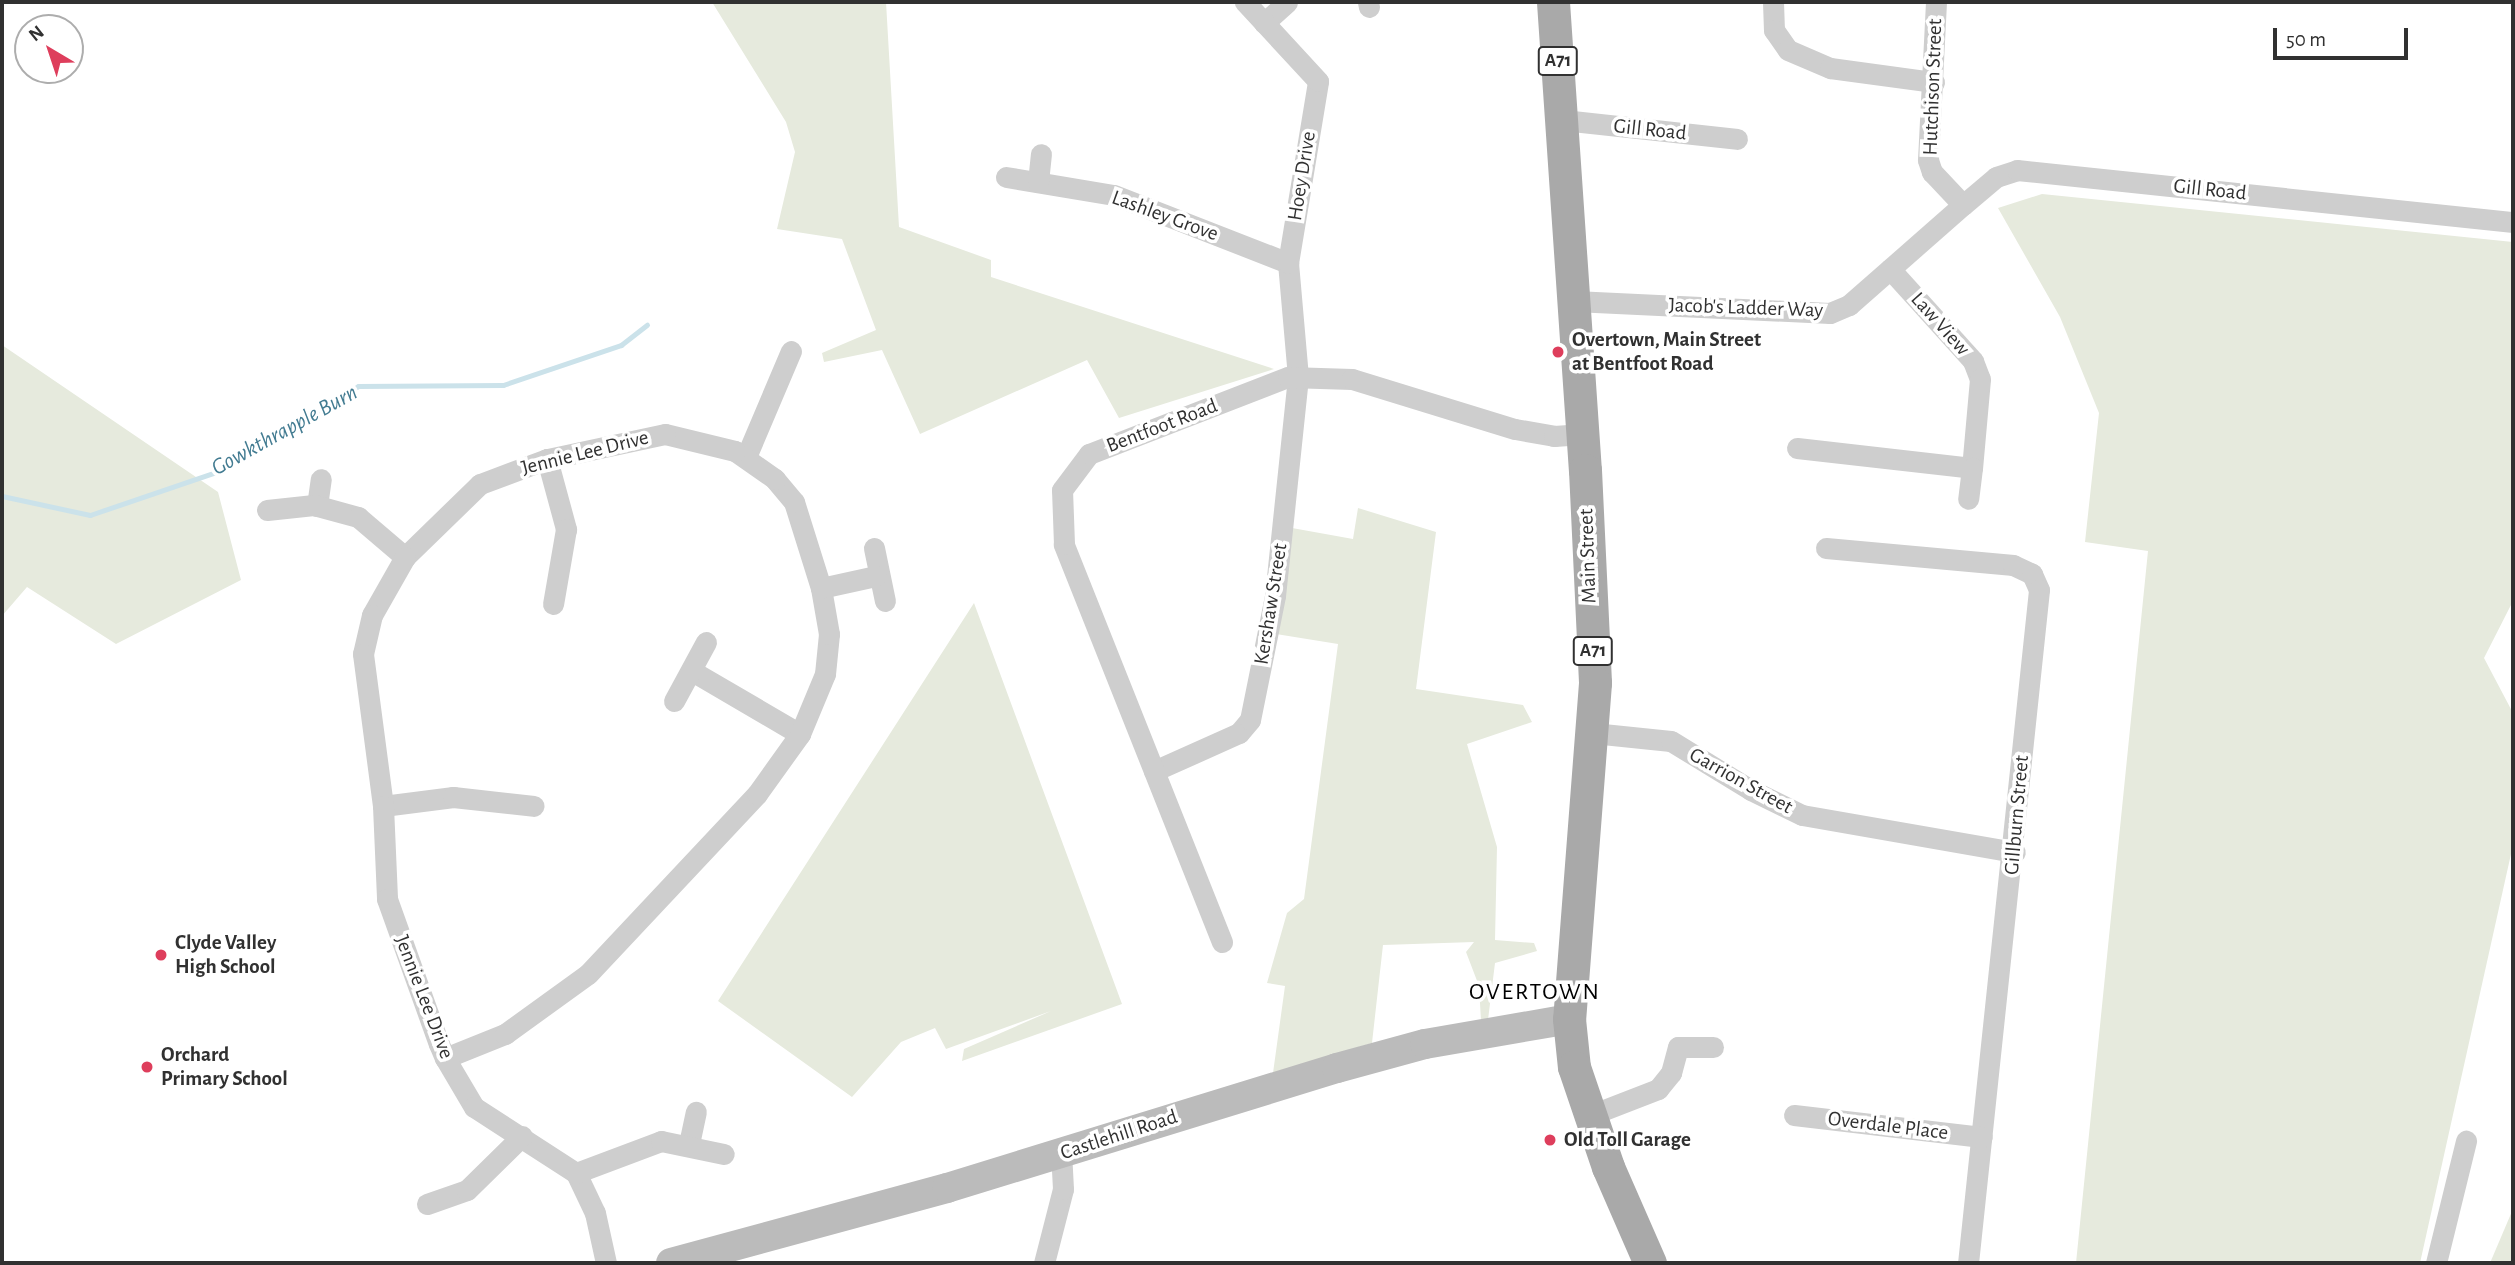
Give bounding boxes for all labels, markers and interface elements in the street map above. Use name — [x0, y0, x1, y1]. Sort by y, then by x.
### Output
north arrow — [14, 14, 84, 84]
scale bar — [2277, 14, 2412, 58]
street label: Hutchison Street — [1918, 18, 1948, 156]
text: N — [26, 22, 48, 45]
text: 50 m — [2286, 29, 2326, 50]
road number: A71 — [1537, 45, 1579, 76]
street label: Gill Road — [1612, 114, 1688, 146]
street label: Hoey Drive — [1283, 130, 1321, 222]
street label: Gill Road — [2172, 174, 2248, 206]
street label: Lashley Grove — [1108, 185, 1222, 247]
street label: Law View — [1905, 287, 1975, 361]
street label: Jacob's Ladder Way — [1668, 293, 1824, 323]
place label: Overtown, Main Street at Bentfoot Road — [1572, 327, 1761, 377]
marker: Overtown, Main Street at Bentfoot Road — [1550, 344, 1566, 360]
water label: Gowkthrapple Burn — [207, 379, 363, 483]
street label: Bentfoot Road — [1103, 393, 1221, 459]
street label: Jennie Lee Drive — [519, 425, 651, 481]
street label: Main Street — [1574, 508, 1602, 604]
street label: Kershaw Street — [1249, 541, 1293, 667]
road number: A71 — [1572, 636, 1614, 666]
street label: Garrion Street — [1685, 742, 1797, 820]
street label: Gillburn Street — [1999, 754, 2035, 876]
place label: Clyde Valley High School — [175, 930, 276, 980]
street label: Jennie Lee Drive — [389, 932, 459, 1062]
marker: Clyde Valley High School — [153, 947, 169, 963]
district label: OVERTOWN — [1470, 979, 1600, 1007]
place label: Orchard Primary School — [161, 1042, 288, 1092]
marker: Orchard Primary School — [139, 1059, 155, 1075]
street label: Castlehill Road — [1057, 1104, 1181, 1166]
street label: Overdale Place — [1826, 1106, 1950, 1146]
place label: Old Toll Garage — [1564, 1127, 1691, 1153]
marker: Old Toll Garage — [1542, 1132, 1558, 1148]

